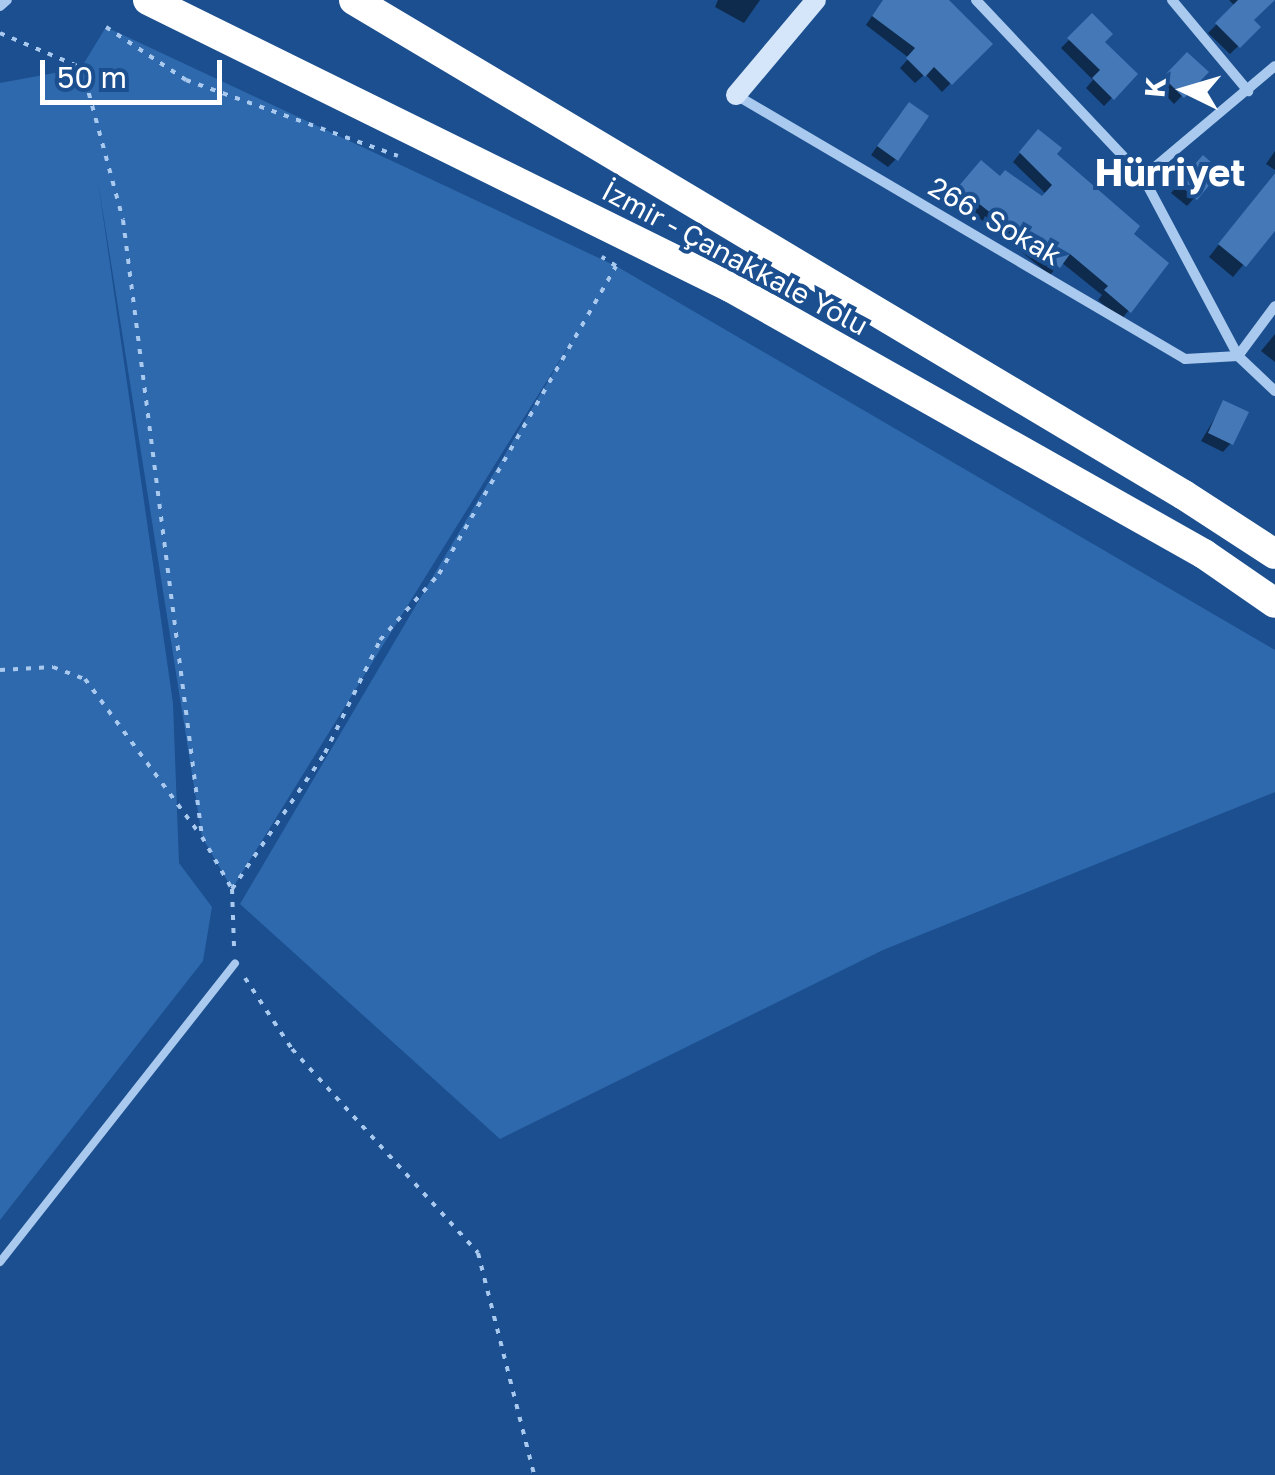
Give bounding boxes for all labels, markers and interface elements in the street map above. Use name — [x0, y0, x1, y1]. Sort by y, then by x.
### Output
scale bar — [45, 40, 228, 102]
north arrow — [1135, 40, 1235, 140]
text: 50 m — [57, 59, 127, 95]
text: K — [1137, 76, 1172, 99]
district label: Hürriyet — [1094, 149, 1246, 195]
street label: 266. Sokak — [923, 170, 1067, 272]
street label: İzmir - Çanakkale Yolu — [596, 174, 874, 342]

